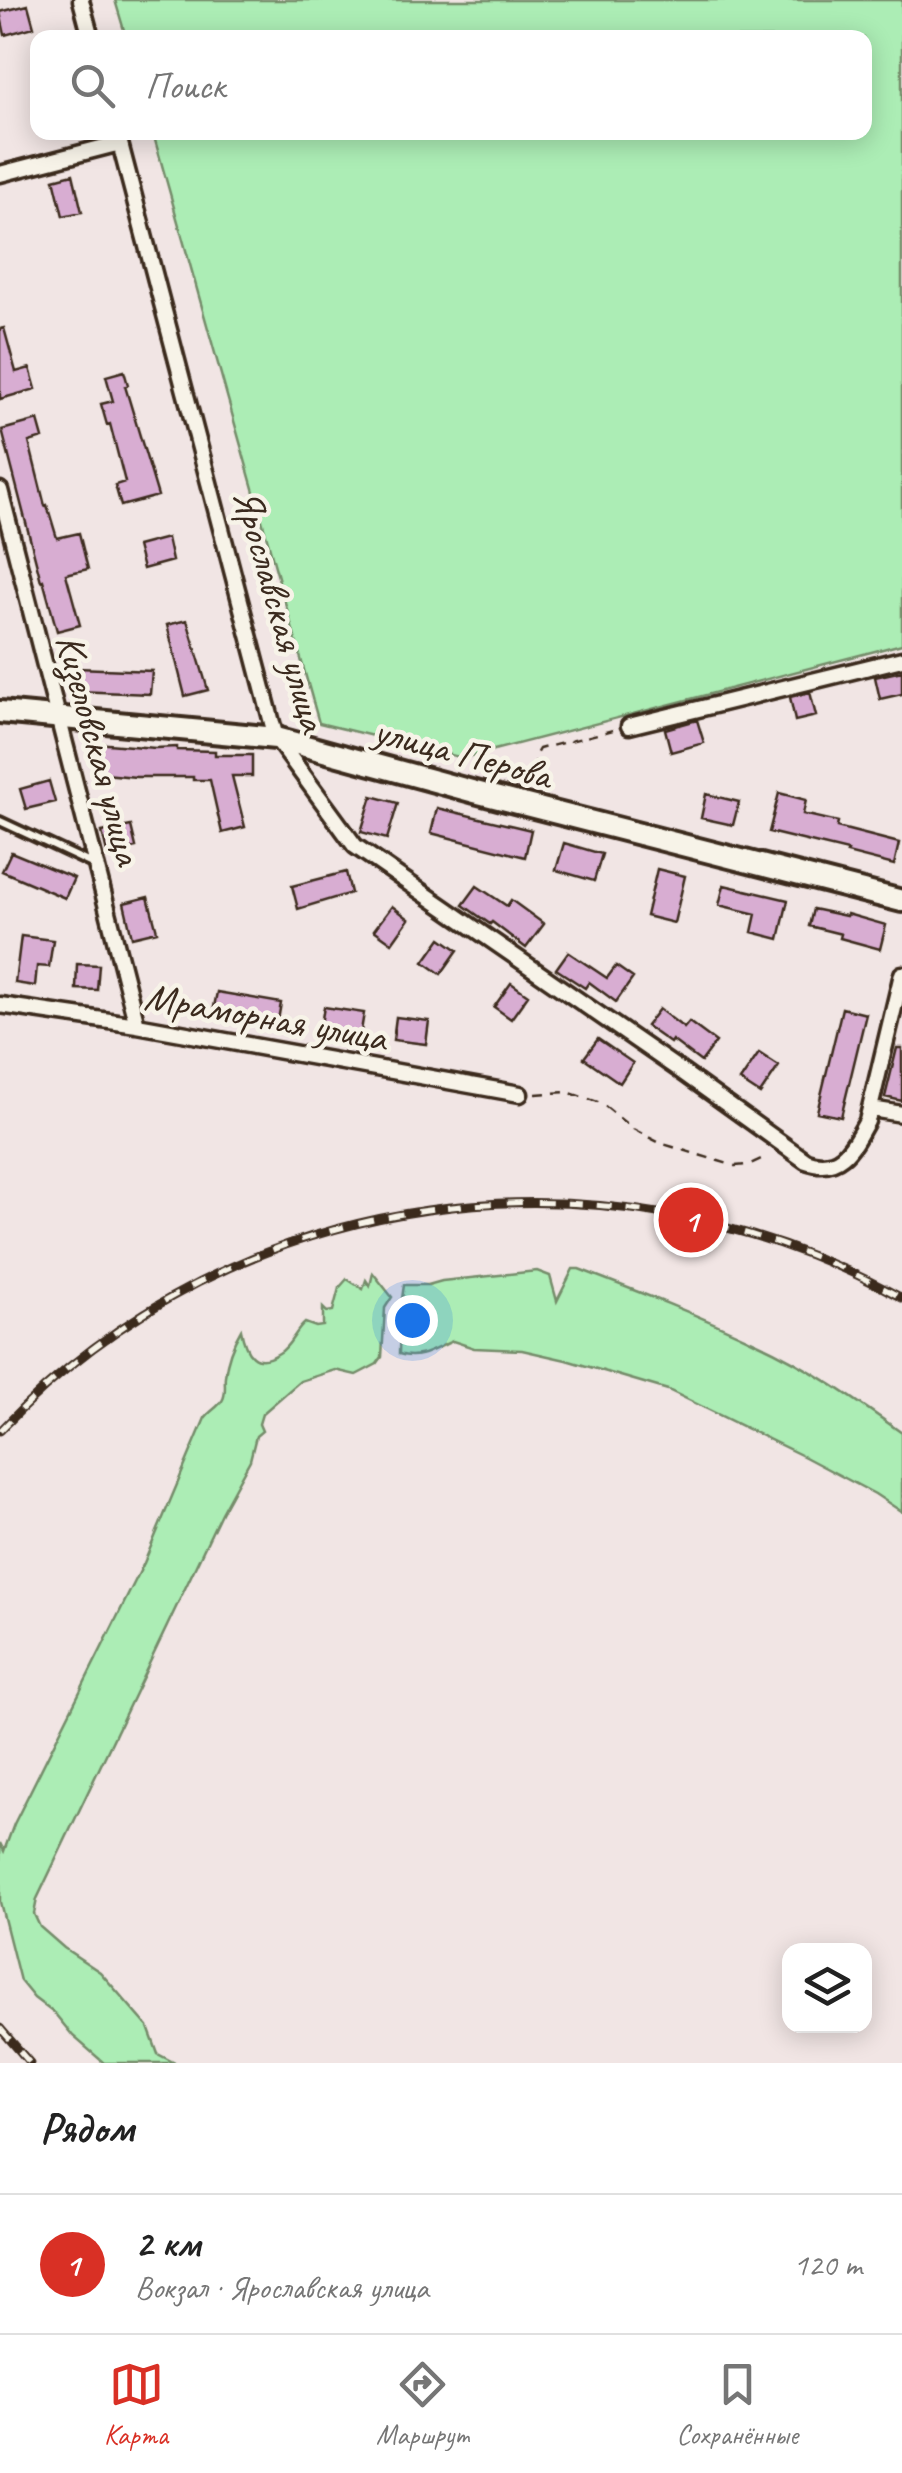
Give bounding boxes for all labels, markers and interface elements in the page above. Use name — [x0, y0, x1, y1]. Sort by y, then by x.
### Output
search box — [30, 30, 872, 140]
icon: search — [65, 58, 120, 113]
text: Поиск — [145, 62, 225, 109]
street label: Ярославская улица — [222, 483, 339, 740]
street label: Кизеловская улица — [44, 629, 155, 873]
street label: улица Перова — [367, 705, 560, 802]
street label: Мраморная улица — [141, 971, 393, 1063]
pin: 1 — [658, 1182, 724, 1258]
your location — [387, 1295, 438, 1346]
map controls — [782, 1943, 872, 2033]
button: layers — [782, 1943, 872, 2033]
text: Рядом — [40, 2102, 134, 2155]
text: 2 км — [135, 2220, 200, 2267]
text: 1 — [65, 2244, 80, 2285]
text: 120 m — [793, 2244, 862, 2285]
text: Вокзал · Ярославская улица — [135, 2267, 429, 2308]
tab: Карта — [104, 2357, 168, 2452]
tab: Маршрут — [376, 2357, 468, 2452]
tab: Сохранённые — [676, 2357, 798, 2452]

